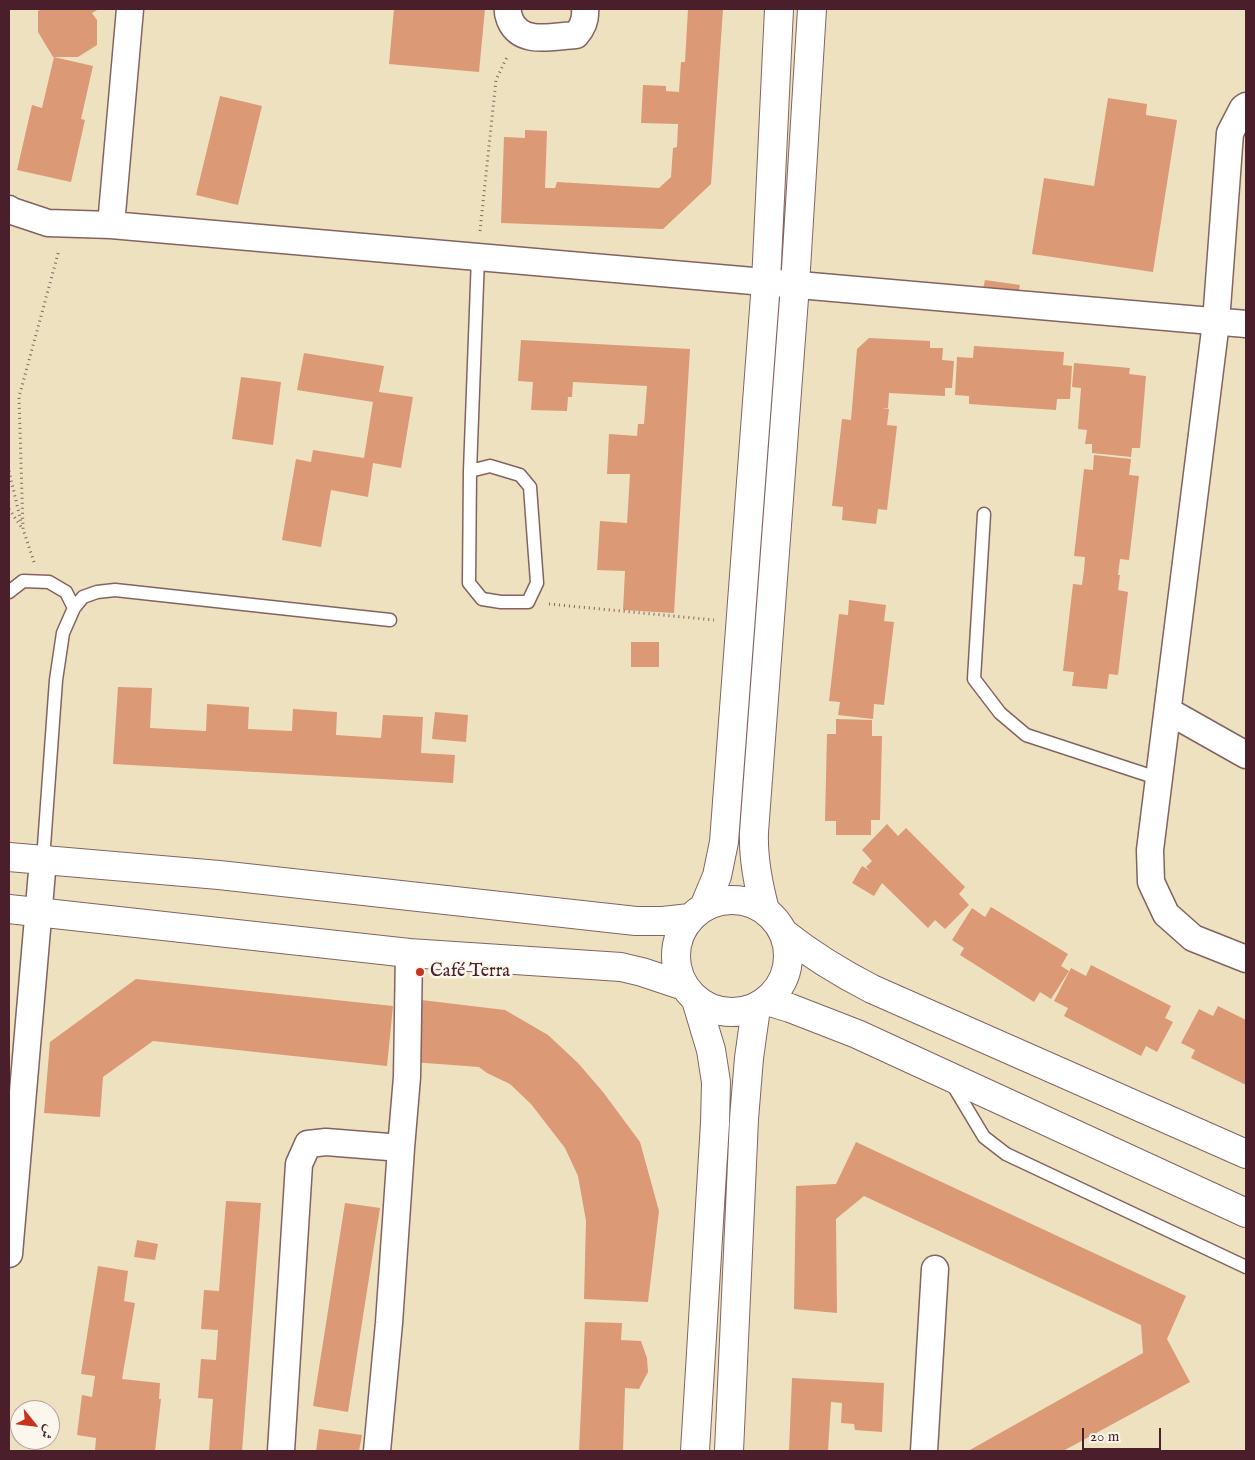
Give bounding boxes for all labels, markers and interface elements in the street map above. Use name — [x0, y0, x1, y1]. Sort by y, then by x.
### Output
place label: Café Terra — [430, 961, 510, 983]
marker: Café Terra — [414, 966, 426, 978]
north arrow — [10, 1400, 60, 1450]
scale bar — [1085, 1418, 1164, 1450]
text: ش — [36, 1421, 58, 1442]
text: 20 m — [1090, 1427, 1119, 1446]

